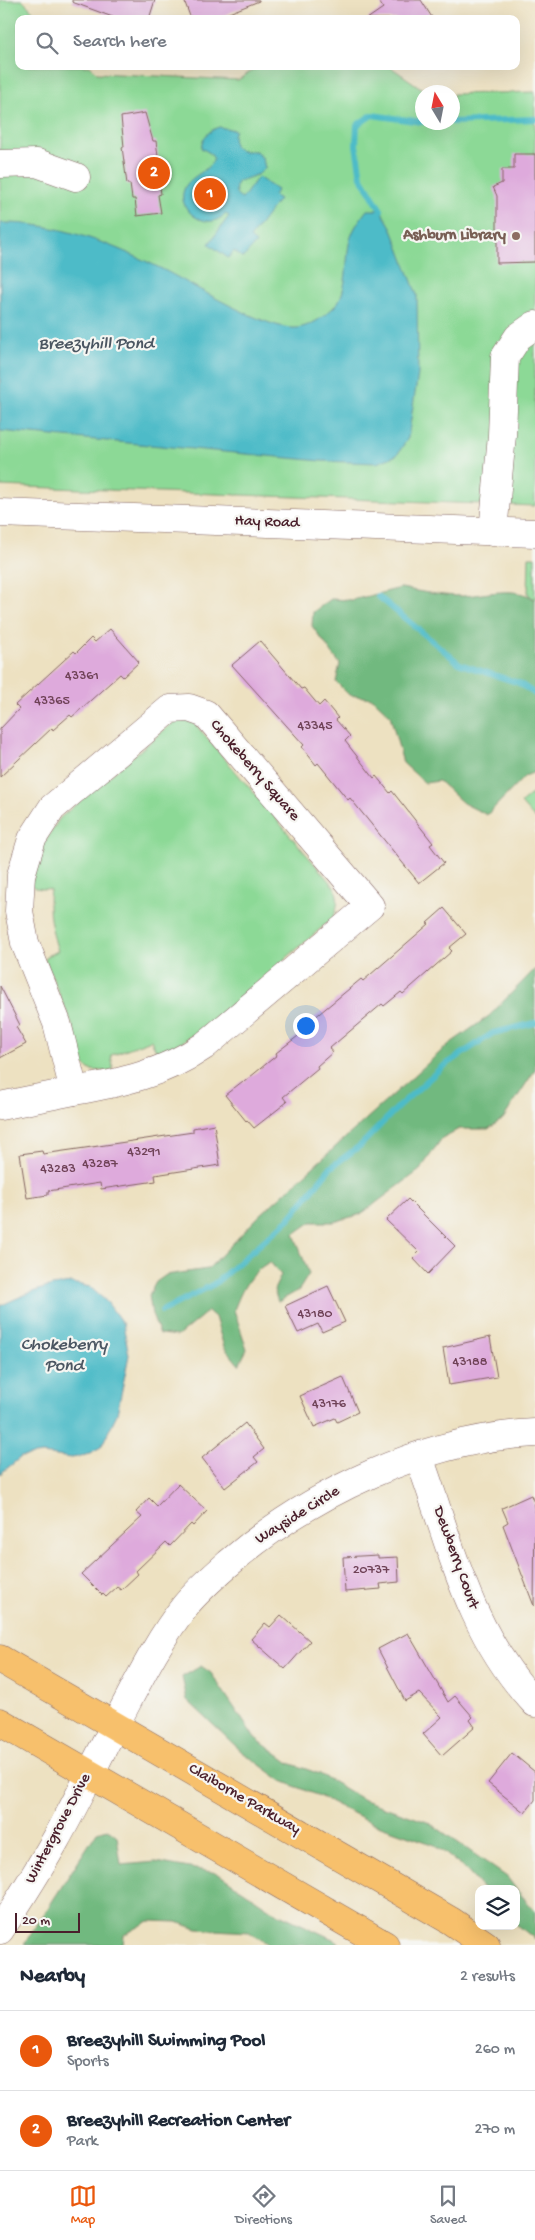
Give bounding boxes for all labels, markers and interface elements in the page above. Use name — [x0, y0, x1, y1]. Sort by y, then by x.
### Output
search box — [15, 15, 520, 70]
icon: search — [33, 29, 61, 57]
text: Search here — [73, 31, 167, 54]
north arrow — [415, 85, 460, 130]
pin: 2 — [138, 154, 170, 192]
pin: 1 — [194, 175, 226, 213]
place label: Ashburn Library — [402, 227, 506, 246]
marker: Ashburn Library — [510, 230, 522, 242]
water label: Breezyhill Pond — [38, 334, 156, 355]
street label: Hay Road — [234, 512, 301, 534]
house number: 43361 — [65, 668, 99, 685]
house number: 43365 — [34, 693, 70, 710]
street label: Chokeberry Square — [205, 716, 304, 826]
house number: 43345 — [297, 718, 333, 735]
your location — [293, 1013, 319, 1039]
house number: 43291 — [127, 1144, 161, 1161]
house number: 43287 — [82, 1156, 119, 1173]
house number: 43283 — [40, 1161, 76, 1178]
house number: 43180 — [297, 1306, 333, 1323]
water label: Chokeberry Pond — [21, 1335, 108, 1377]
house number: 43188 — [453, 1354, 488, 1371]
house number: 43176 — [312, 1396, 347, 1413]
street label: Wayside Circle — [252, 1482, 344, 1550]
street label: Dewberry Court — [427, 1503, 483, 1613]
house number: 20737 — [353, 1562, 390, 1579]
street label: Claiborne Parkway — [185, 1760, 304, 1840]
street label: Wintergrove Drive — [22, 1770, 96, 1887]
map controls — [475, 1885, 520, 1930]
button: layers — [475, 1885, 520, 1930]
scale bar — [15, 1910, 80, 1933]
text: 20 m — [22, 1913, 50, 1930]
text: Nearby — [20, 1965, 85, 1990]
text: 2 results — [460, 1968, 515, 1987]
text: Breezyhill Swimming Pool — [67, 2030, 265, 2053]
text: 1 — [33, 2041, 39, 2060]
text: 260 m — [475, 2041, 515, 2060]
text: Sports — [67, 2053, 109, 2072]
text: Breezyhill Recreation Center — [67, 2110, 290, 2133]
text: 2 — [32, 2121, 40, 2140]
text: 270 m — [475, 2121, 515, 2140]
text: Park — [67, 2133, 98, 2152]
tab: Map — [69, 2182, 97, 2229]
tab: Directions — [235, 2182, 292, 2229]
tab: Saved — [430, 2182, 466, 2229]

